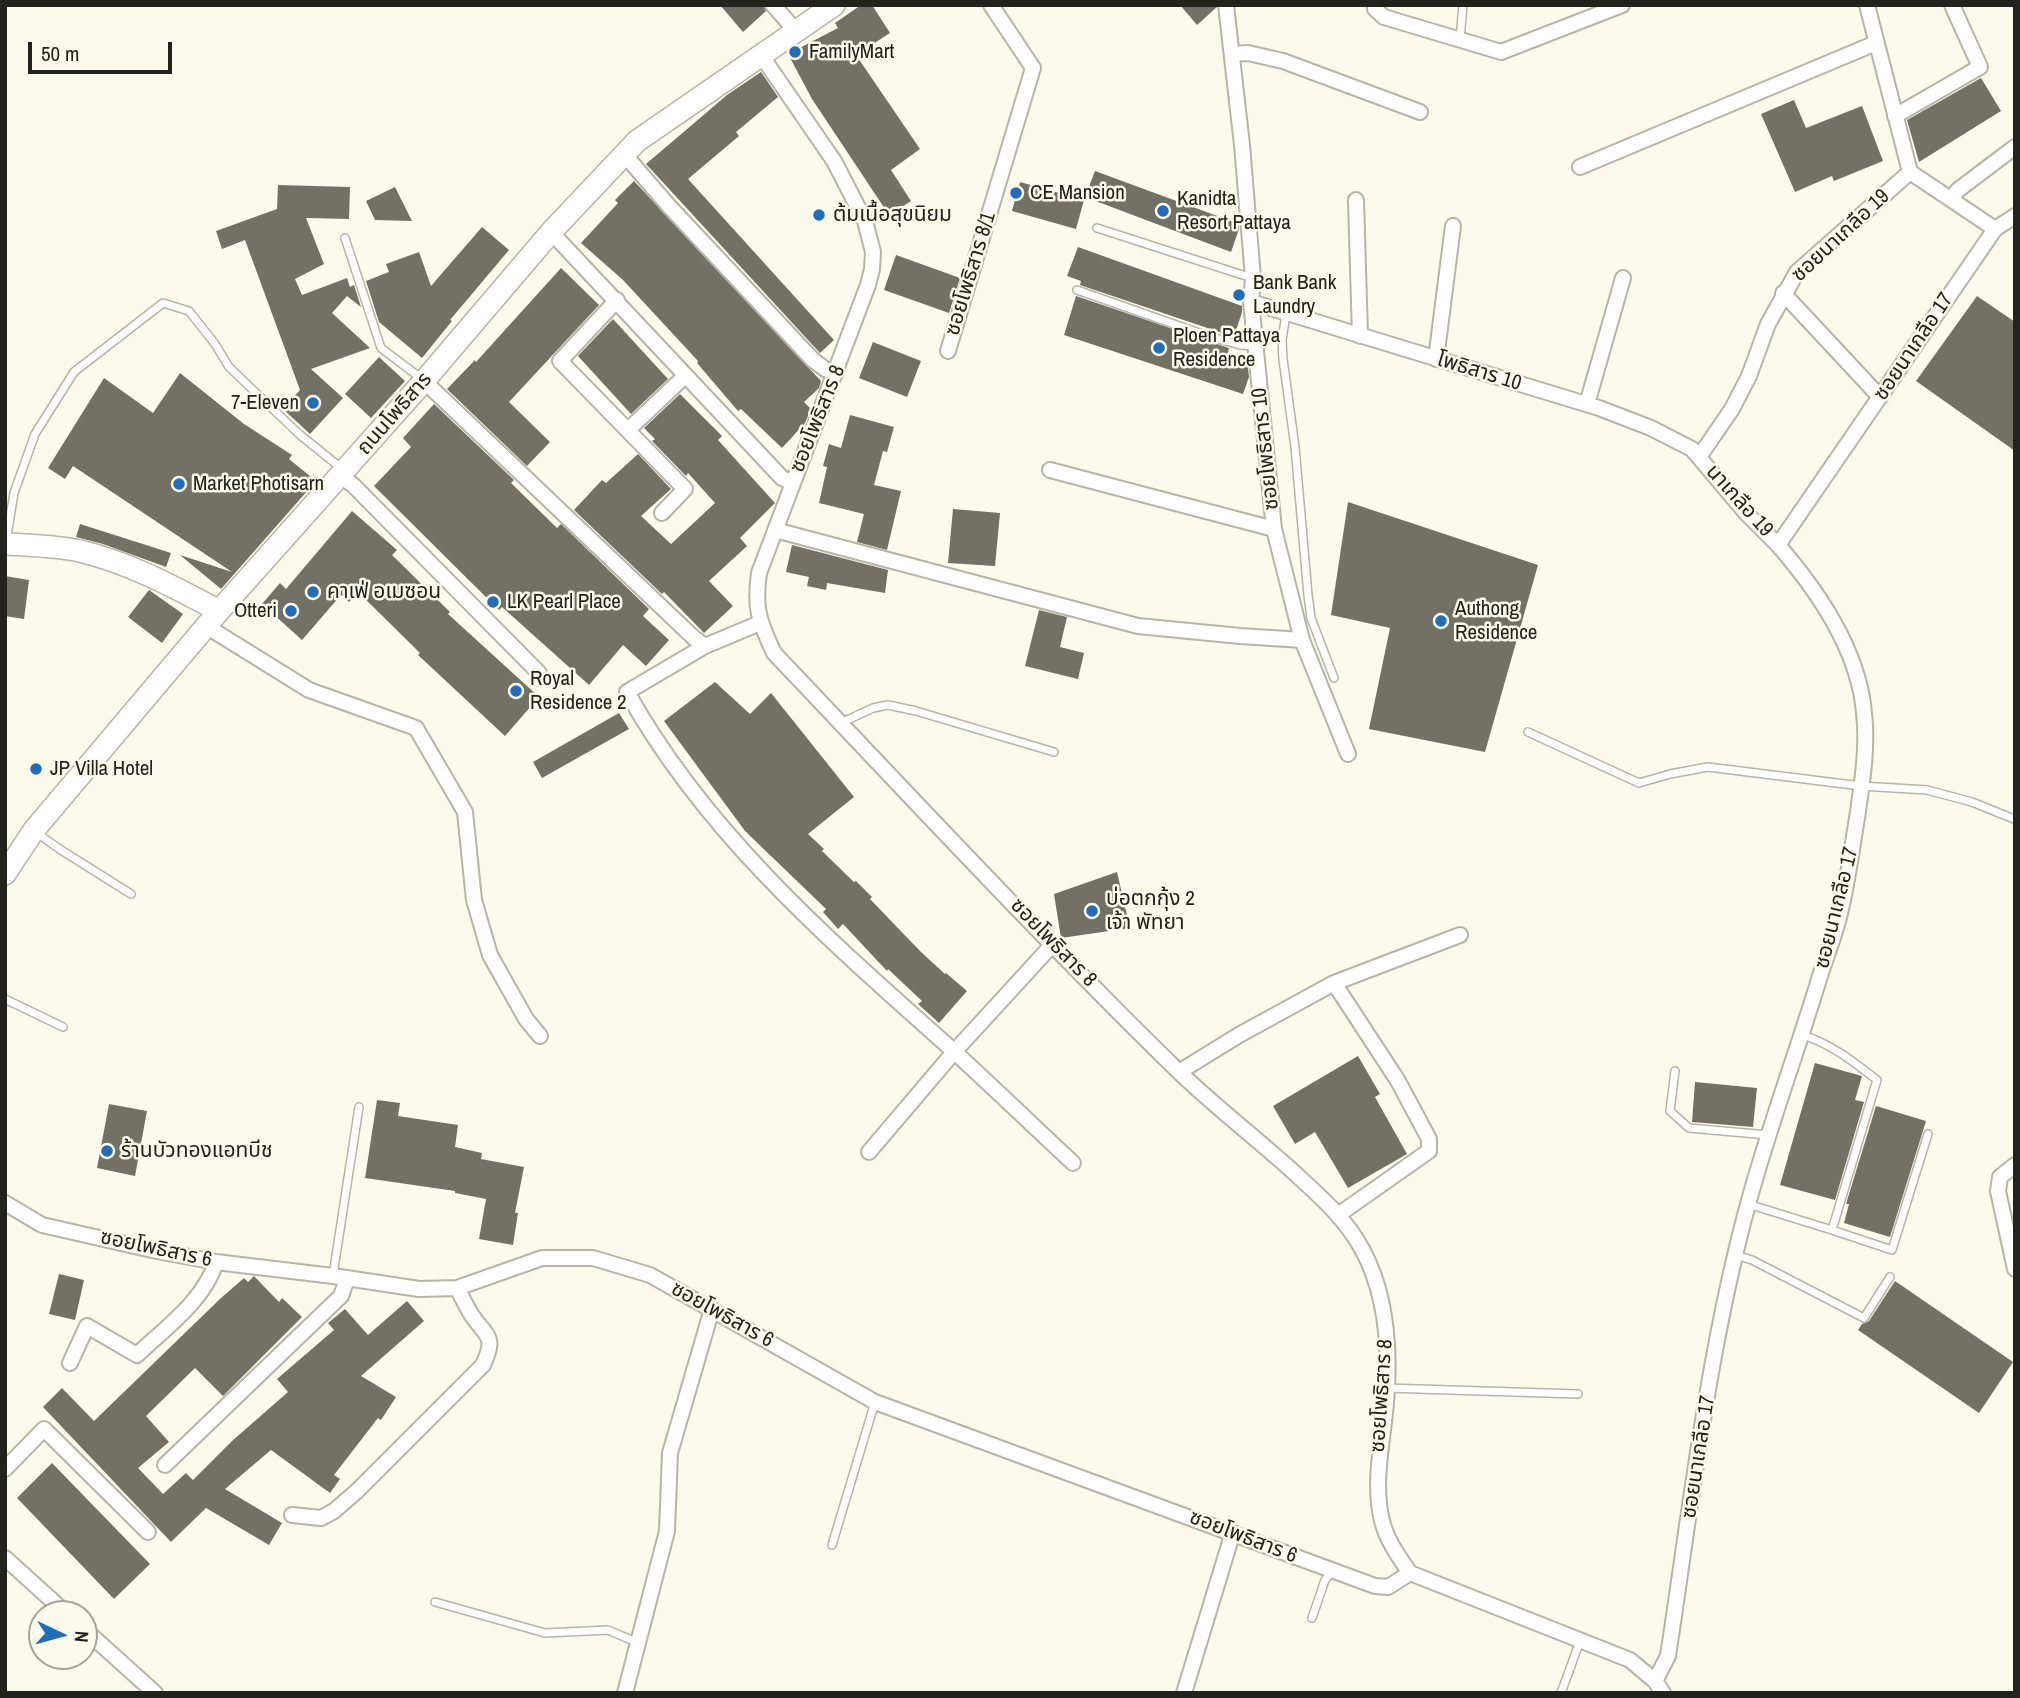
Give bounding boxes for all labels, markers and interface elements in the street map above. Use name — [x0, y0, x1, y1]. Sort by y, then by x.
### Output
scale bar — [32, 28, 175, 72]
text: 50 m — [41, 39, 79, 68]
place label: FamilyMart — [809, 39, 894, 65]
marker: FamilyMart — [787, 44, 803, 60]
place label: CE Mansion — [1030, 180, 1125, 206]
street label: ซอยนาเกลือ 19 — [1787, 184, 1895, 288]
marker: CE Mansion — [1008, 185, 1024, 201]
place label: Kanidta Resort Pattaya — [1177, 186, 1291, 236]
place label: ต้มเนื้อสุขนิยม — [833, 202, 952, 228]
marker: Kanidta Resort Pattaya — [1155, 203, 1171, 219]
marker: ต้มเนื้อสุขนิยม — [811, 207, 827, 223]
street label: ซอยโพธิสาร 8/1 — [940, 209, 1002, 339]
place label: Bank Bank Laundry — [1253, 270, 1336, 320]
marker: Bank Bank Laundry — [1231, 287, 1247, 303]
street label: ซอยนาเกลือ 17 — [1869, 288, 1959, 406]
place label: Ploen Pattaya Residence — [1173, 323, 1280, 373]
marker: Ploen Pattaya Residence — [1151, 340, 1167, 356]
street label: โพธิสาร 10 — [1434, 347, 1524, 397]
street label: ซอยโพธิสาร 8 — [785, 362, 851, 476]
street label: ถนนโพธิสาร — [352, 368, 438, 460]
street label: ซอยโพธิสาร 10 — [1247, 387, 1285, 511]
place label: 7-Eleven — [231, 390, 299, 416]
marker: 7-Eleven — [305, 395, 321, 411]
street label: นาเกลือ 19 — [1700, 460, 1778, 542]
place label: Market Photisarn — [193, 471, 324, 497]
marker: Market Photisarn — [171, 476, 187, 492]
place label: คาเฟ่ อเมซอน — [327, 579, 441, 605]
marker: คาเฟ่ อเมซอน — [305, 584, 321, 600]
place label: LK Pearl Place — [507, 589, 621, 615]
marker: LK Pearl Place — [485, 594, 501, 610]
place label: Authong Residence — [1455, 596, 1537, 646]
place label: Otteri — [234, 598, 277, 624]
marker: Otteri — [283, 603, 299, 619]
marker: Authong Residence — [1433, 613, 1449, 629]
place label: Royal Residence 2 — [530, 666, 627, 716]
marker: Royal Residence 2 — [508, 683, 524, 699]
place label: JP Villa Hotel — [50, 756, 153, 782]
marker: JP Villa Hotel — [28, 761, 44, 777]
street label: ซอยนาเกลือ 17 — [1810, 845, 1864, 971]
place label: บ่อตกกุ้ง 2 เจ้า พัทยา — [1106, 886, 1195, 936]
street label: ซอยโพธิสาร 8 — [1005, 893, 1101, 993]
marker: บ่อตกกุ้ง 2 เจ้า พัทยา — [1084, 903, 1100, 919]
place label: ร้านบัวทองแอทบีช — [121, 1138, 273, 1164]
marker: ร้านบัวทองแอทบีช — [99, 1143, 115, 1159]
street label: ซอยโพธิสาร 6 — [98, 1225, 214, 1273]
street label: ซอยโพธิสาร 6 — [666, 1276, 778, 1354]
street label: ซอยโพธิสาร 8 — [1365, 1339, 1399, 1453]
street label: ซอยนาเกลือ 17 — [1677, 1394, 1721, 1520]
street label: ซอยโพธิสาร 6 — [1186, 1505, 1300, 1569]
north arrow — [28, 1600, 98, 1670]
text: N — [68, 1630, 95, 1643]

